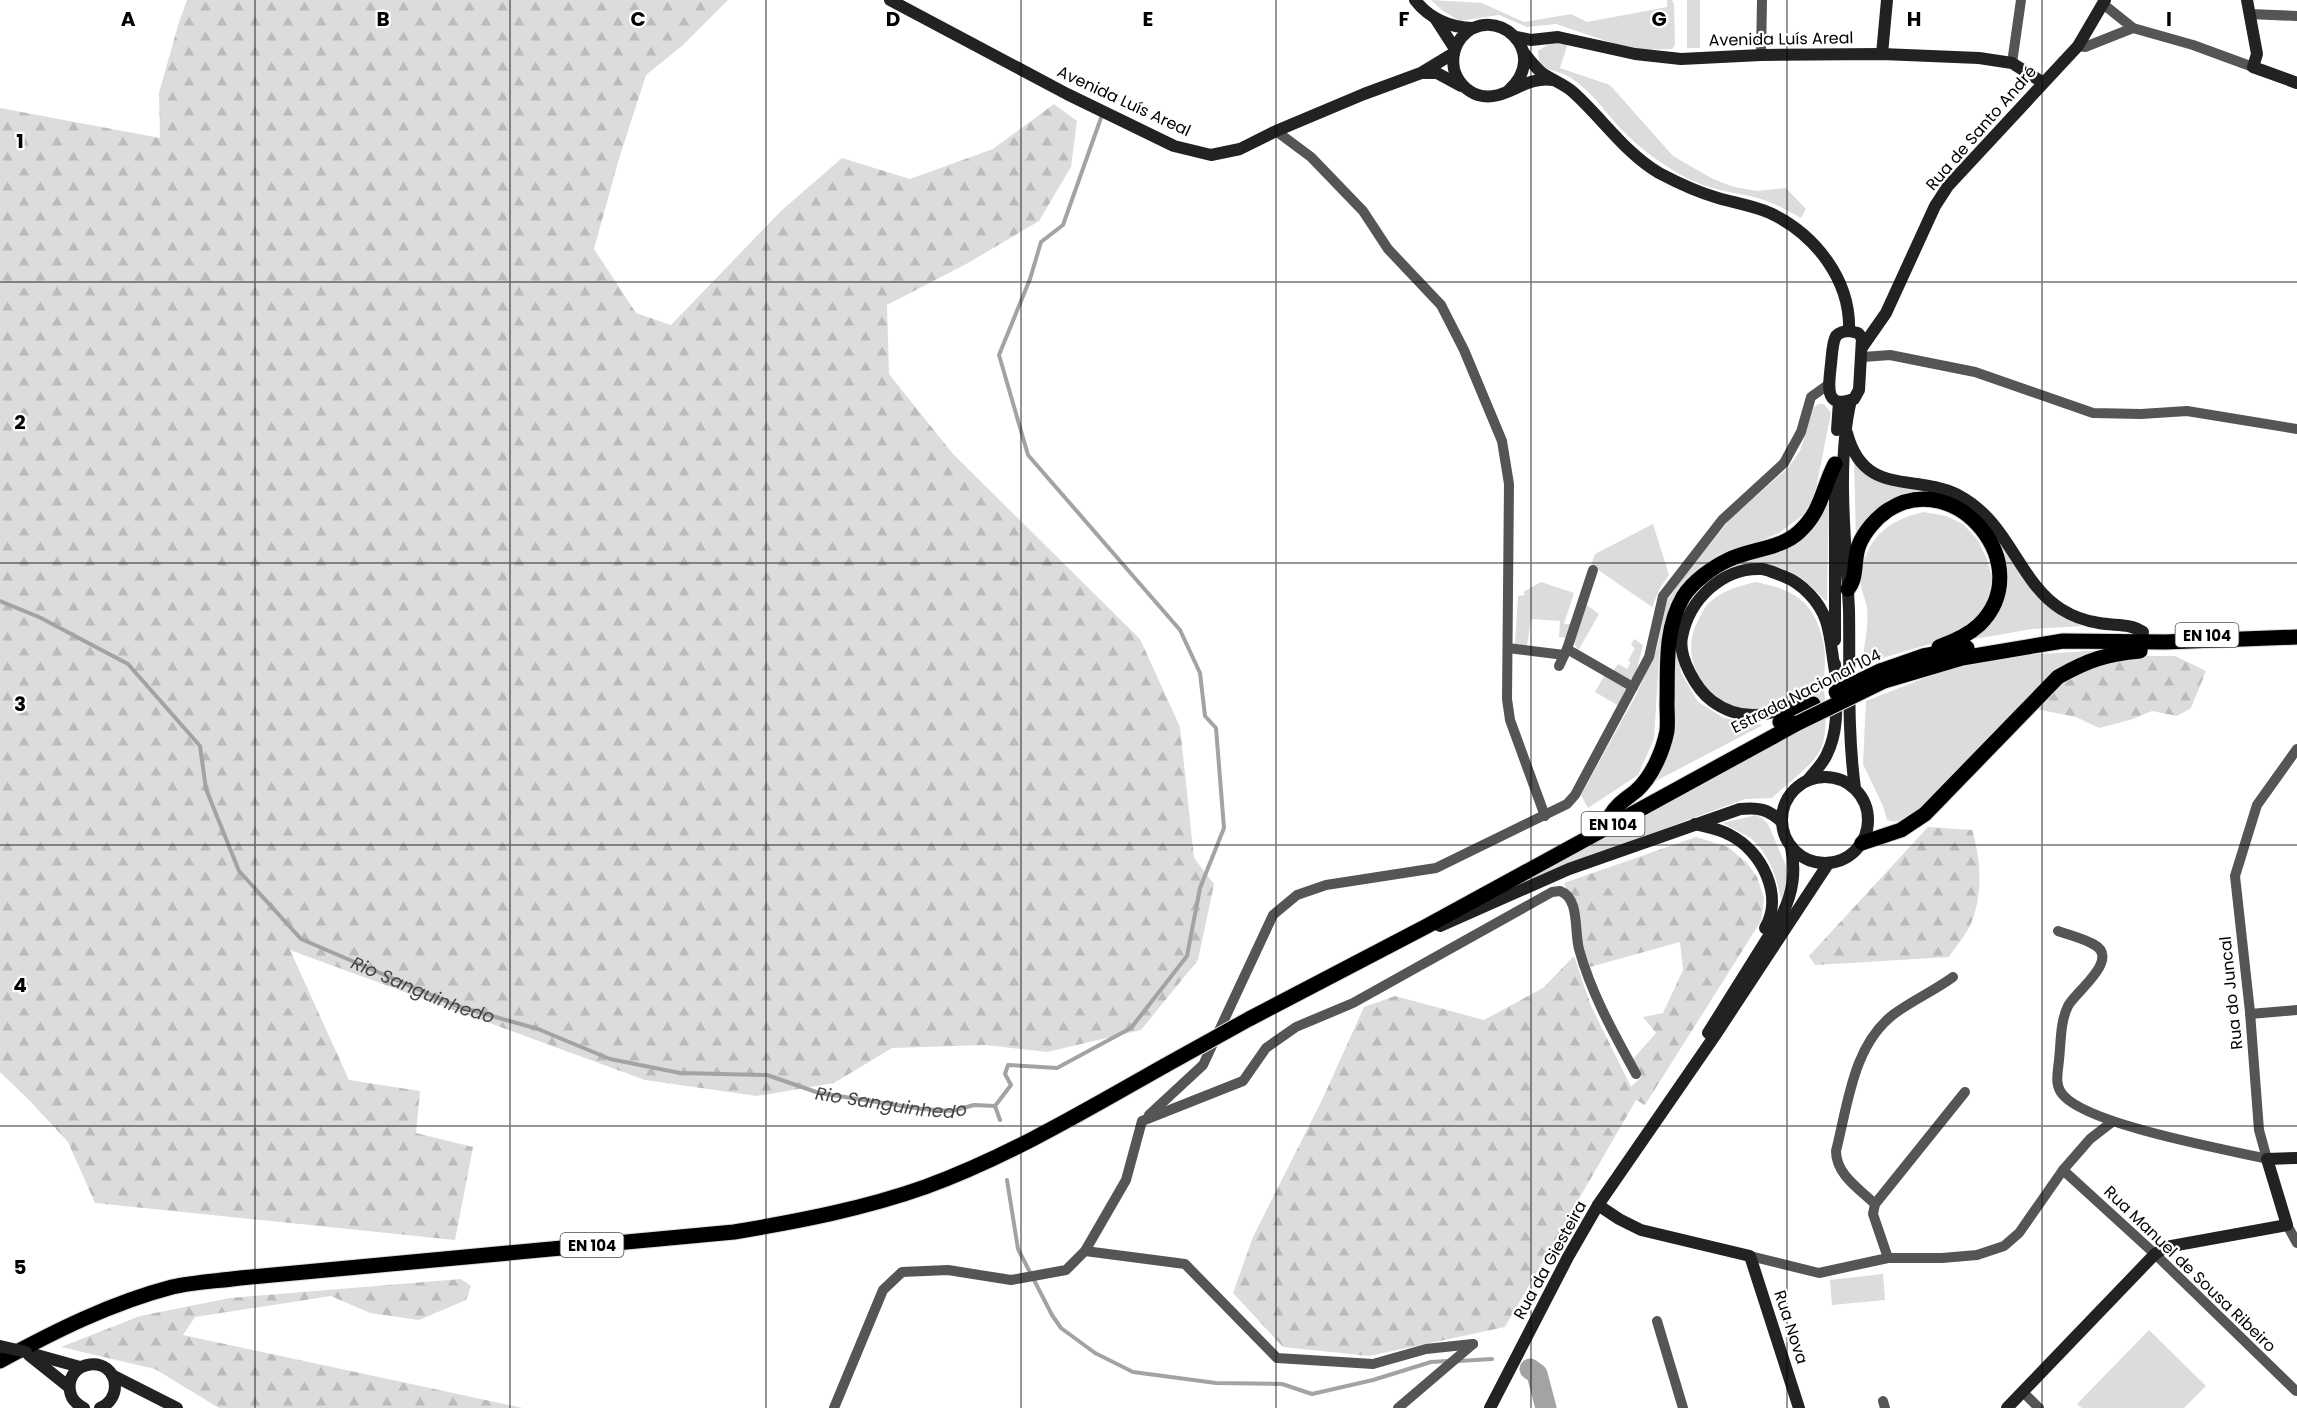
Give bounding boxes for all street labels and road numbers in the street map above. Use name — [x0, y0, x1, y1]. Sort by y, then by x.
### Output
street label: Avenida Luís Areal — [1708, 26, 1854, 52]
street label: Avenida Luís Areal — [1053, 60, 1195, 142]
street label: Rua de Santo André — [1920, 61, 2042, 195]
road number: EN 104 — [2176, 623, 2238, 647]
street label: Estrada Nacional 104 — [1727, 643, 1885, 739]
road number: EN 104 — [1582, 812, 1644, 836]
street label: Rua do Juncal — [2214, 935, 2248, 1051]
street label: Rua Manuel de Sousa Ribeiro — [2099, 1180, 2281, 1358]
street label: Rua da Giesteira — [1508, 1197, 1592, 1323]
road number: EN 104 — [560, 1233, 624, 1257]
street label: Rua Nova — [1768, 1287, 1814, 1367]

